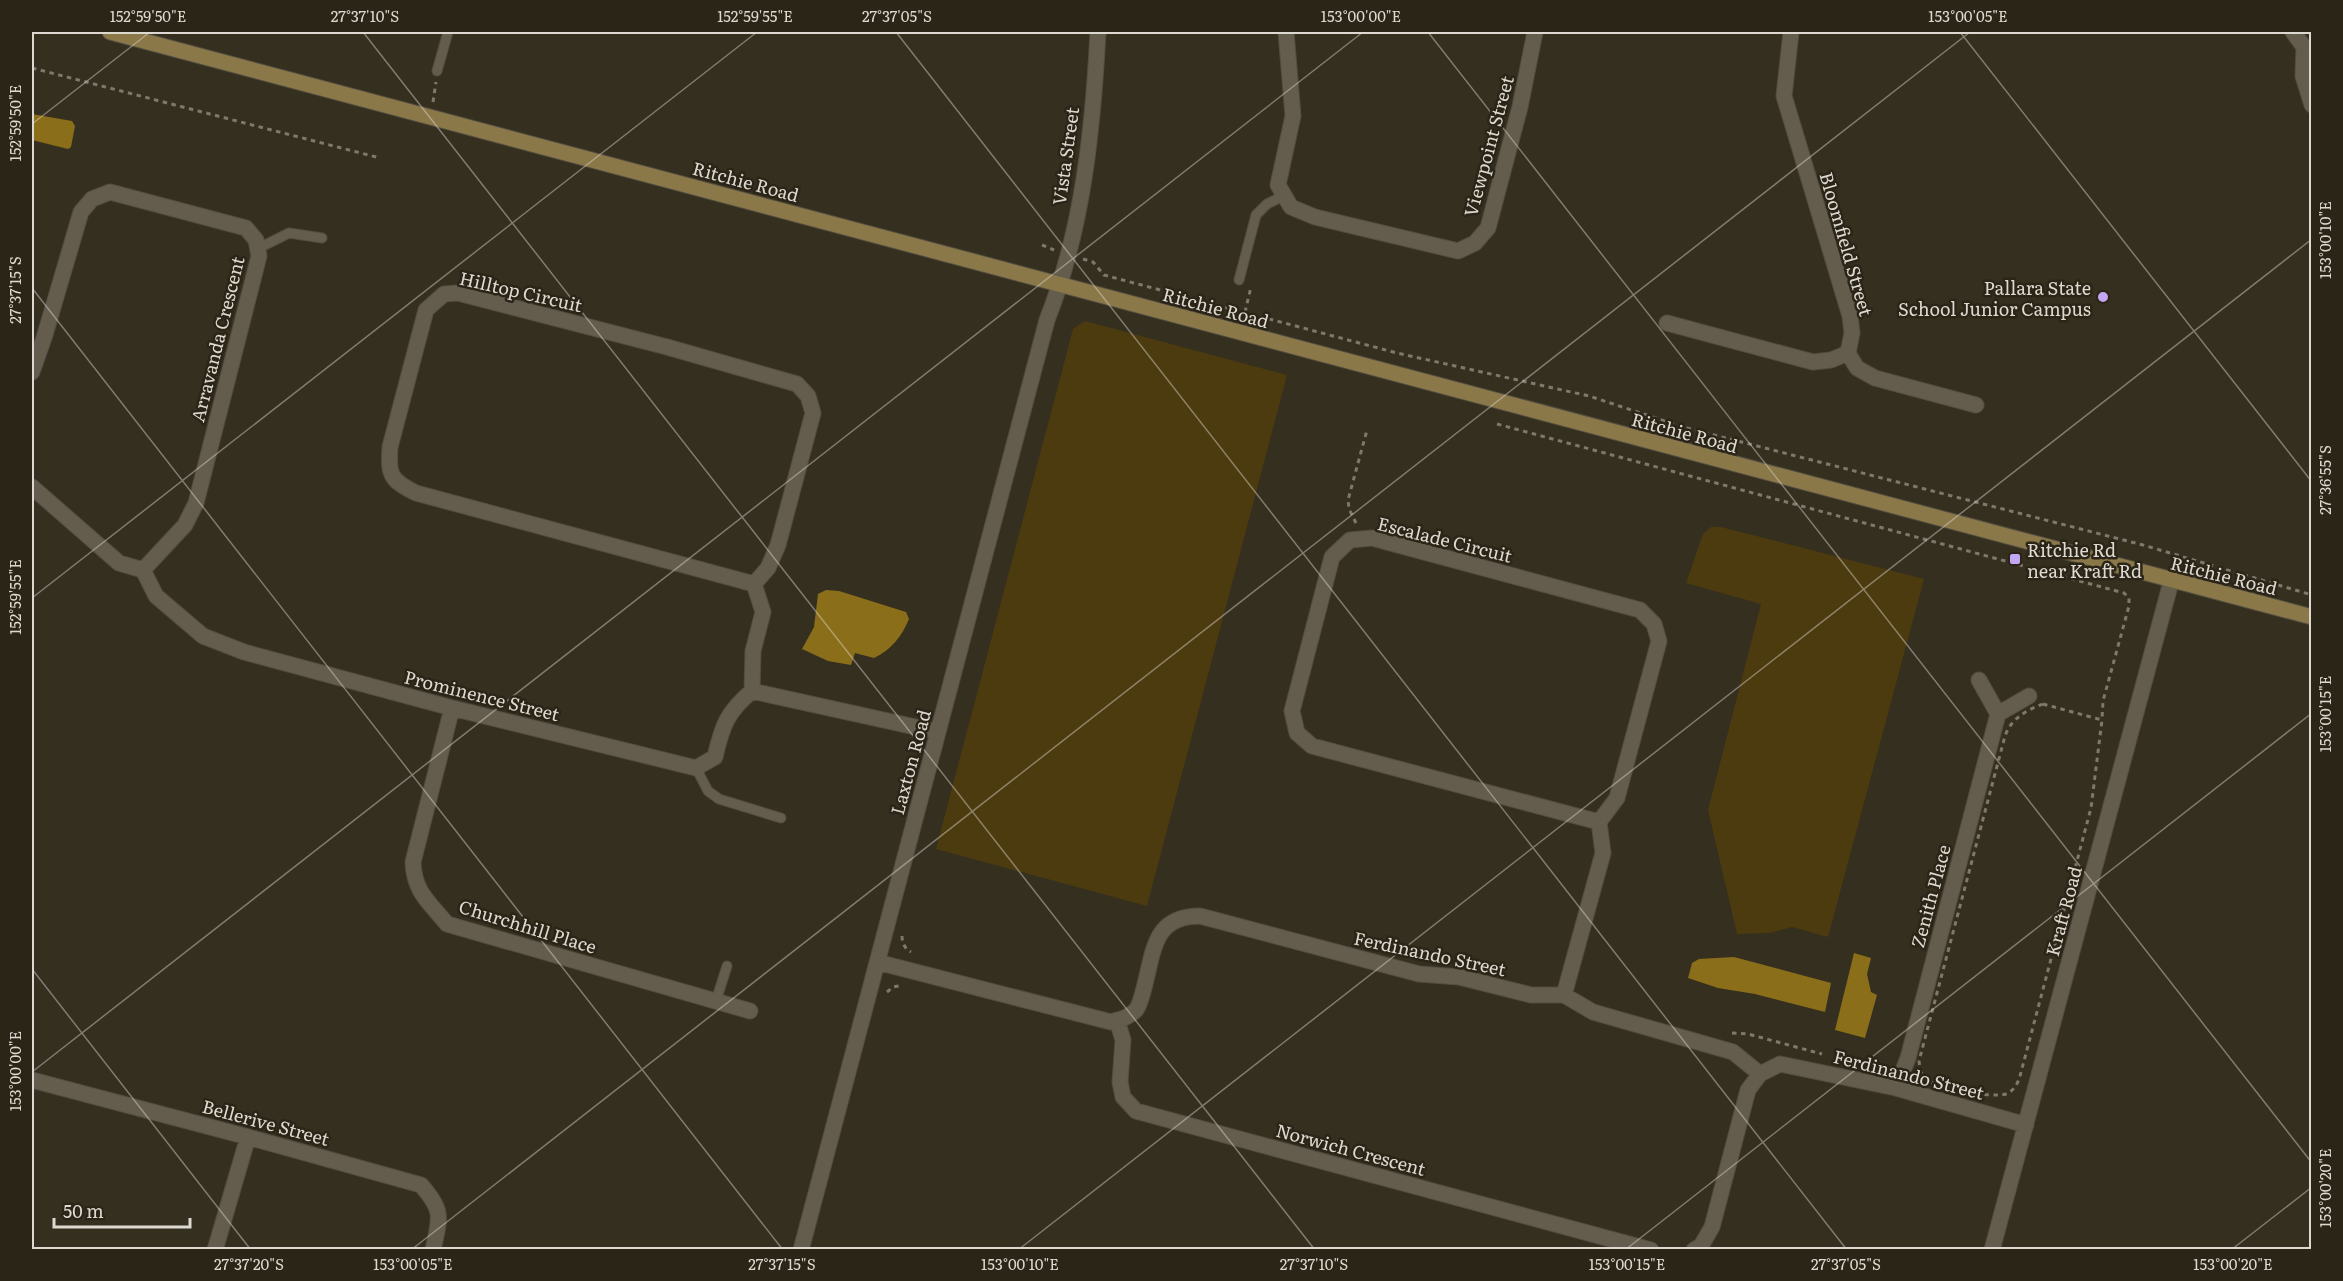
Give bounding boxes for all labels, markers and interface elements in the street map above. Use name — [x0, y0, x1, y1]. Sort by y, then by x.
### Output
text: 152°59'50"E — [110, 4, 186, 27]
text: 27°37'10"S — [331, 4, 399, 27]
text: 152°59'55"E — [717, 4, 793, 27]
text: 27°37'05"S — [862, 4, 932, 27]
text: 153°00'00"E — [1321, 4, 1401, 27]
text: 153°00'05"E — [1928, 4, 2008, 27]
street label: Viewpoint Street — [1456, 72, 1520, 220]
text: 152°59'50"E — [3, 85, 26, 161]
street label: Vista Street — [1045, 104, 1085, 207]
street label: Ritchie Road — [690, 154, 802, 208]
street label: Bloomfield Street — [1814, 169, 1881, 320]
text: 153°00'10"E — [2313, 201, 2336, 279]
street label: Arravanda Crescent — [183, 253, 251, 425]
text: 27°37'15"S — [3, 256, 26, 324]
street label: Hilltop Circuit — [457, 264, 586, 318]
place label: Pallara State School Junior Campus — [1898, 274, 2091, 322]
street label: Ritchie Road — [1160, 280, 1272, 334]
marker: Pallara State School Junior Campus — [2096, 290, 2110, 304]
street label: Ritchie Road — [1629, 405, 1741, 459]
text: 27°36'55"S — [2313, 445, 2336, 515]
street label: Escalade Circuit — [1375, 509, 1516, 569]
place label: Ritchie Rd near Kraft Rd — [2027, 536, 2142, 584]
street label: Ritchie Road — [2168, 549, 2280, 601]
marker: Ritchie Rd near Kraft Rd — [2008, 552, 2022, 566]
text: 152°59'55"E — [3, 559, 26, 635]
street label: Prominence Street — [402, 663, 563, 728]
text: 153°00'15"E — [2313, 676, 2336, 752]
street label: Laxton Road — [883, 706, 937, 818]
street label: Zenith Place — [1903, 841, 1957, 951]
street label: Kraft Road — [2038, 863, 2088, 959]
street label: Churchhill Place — [456, 892, 600, 960]
street label: Ferdinando Street — [1352, 924, 1509, 982]
text: 153°00'00"E — [3, 1031, 26, 1111]
street label: Ferdinando Street — [1831, 1042, 1988, 1106]
street label: Bellerive Street — [199, 1092, 333, 1152]
street label: Norwich Crescent — [1273, 1116, 1429, 1182]
text: 153°00'20"E — [2313, 1148, 2336, 1228]
scale bar — [54, 1191, 190, 1229]
text: 50 m — [63, 1197, 104, 1224]
text: 27°37'20"S — [214, 1252, 284, 1275]
text: 153°00'05"E — [373, 1252, 453, 1275]
text: 27°37'15"S — [748, 1252, 816, 1275]
text: 153°00'10"E — [981, 1252, 1059, 1275]
text: 27°37'10"S — [1280, 1252, 1348, 1275]
text: 153°00'15"E — [1589, 1252, 1665, 1275]
text: 27°37'05"S — [1811, 1252, 1881, 1275]
text: 153°00'20"E — [2193, 1252, 2273, 1275]

